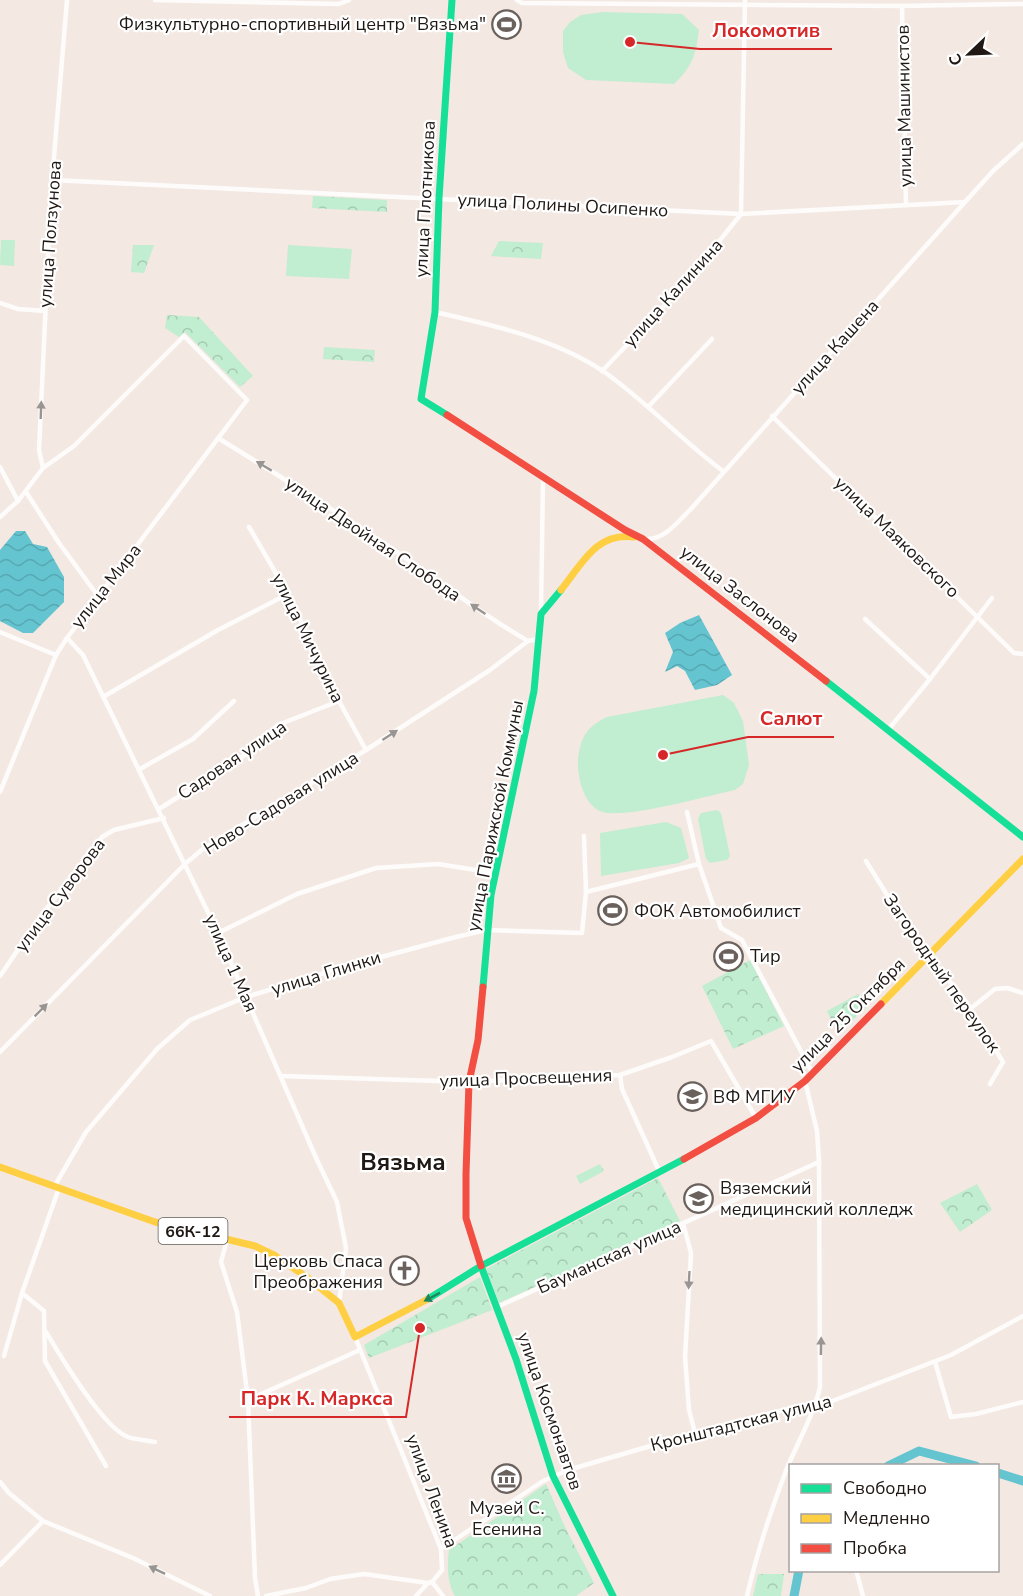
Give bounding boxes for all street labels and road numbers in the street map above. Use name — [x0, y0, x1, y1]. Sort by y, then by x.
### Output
street label: улица Машинистов — [891, 24, 917, 187]
street label: улица Плотникова — [409, 120, 441, 278]
street label: улица Ползунова — [33, 160, 67, 308]
street label: улица Полины Осипенко — [457, 187, 669, 223]
street label: улица Калинина — [618, 234, 728, 352]
street label: улица Кашена — [786, 294, 884, 400]
street label: улица Двойная Слобода — [280, 471, 466, 607]
street label: улица Маяковского — [829, 471, 965, 603]
street label: улица Мира — [65, 539, 147, 633]
street label: улица Заслонова — [675, 540, 805, 648]
street label: улица Мичурина — [266, 569, 350, 707]
street label: улица Парижской Коммуны — [461, 698, 529, 934]
street label: Садовая улица — [173, 715, 291, 805]
street label: Ново-Садовая улица — [199, 746, 363, 860]
street label: улица Суворова — [9, 833, 111, 957]
street label: Загородный переулок — [878, 889, 1006, 1058]
street label: улица 1 Мая — [199, 910, 263, 1016]
street label: улица Глинки — [268, 945, 384, 1001]
street label: улица 25 Октября — [786, 953, 910, 1077]
street label: улица Просвещения — [439, 1063, 613, 1093]
street label: Бауманская улица — [533, 1214, 685, 1300]
road number: 66К-12 — [158, 1218, 228, 1244]
street label: улица Космонавтов — [512, 1329, 588, 1493]
street label: Кронштадтская улица — [648, 1389, 834, 1457]
street label: улица Ленина — [400, 1431, 464, 1551]

